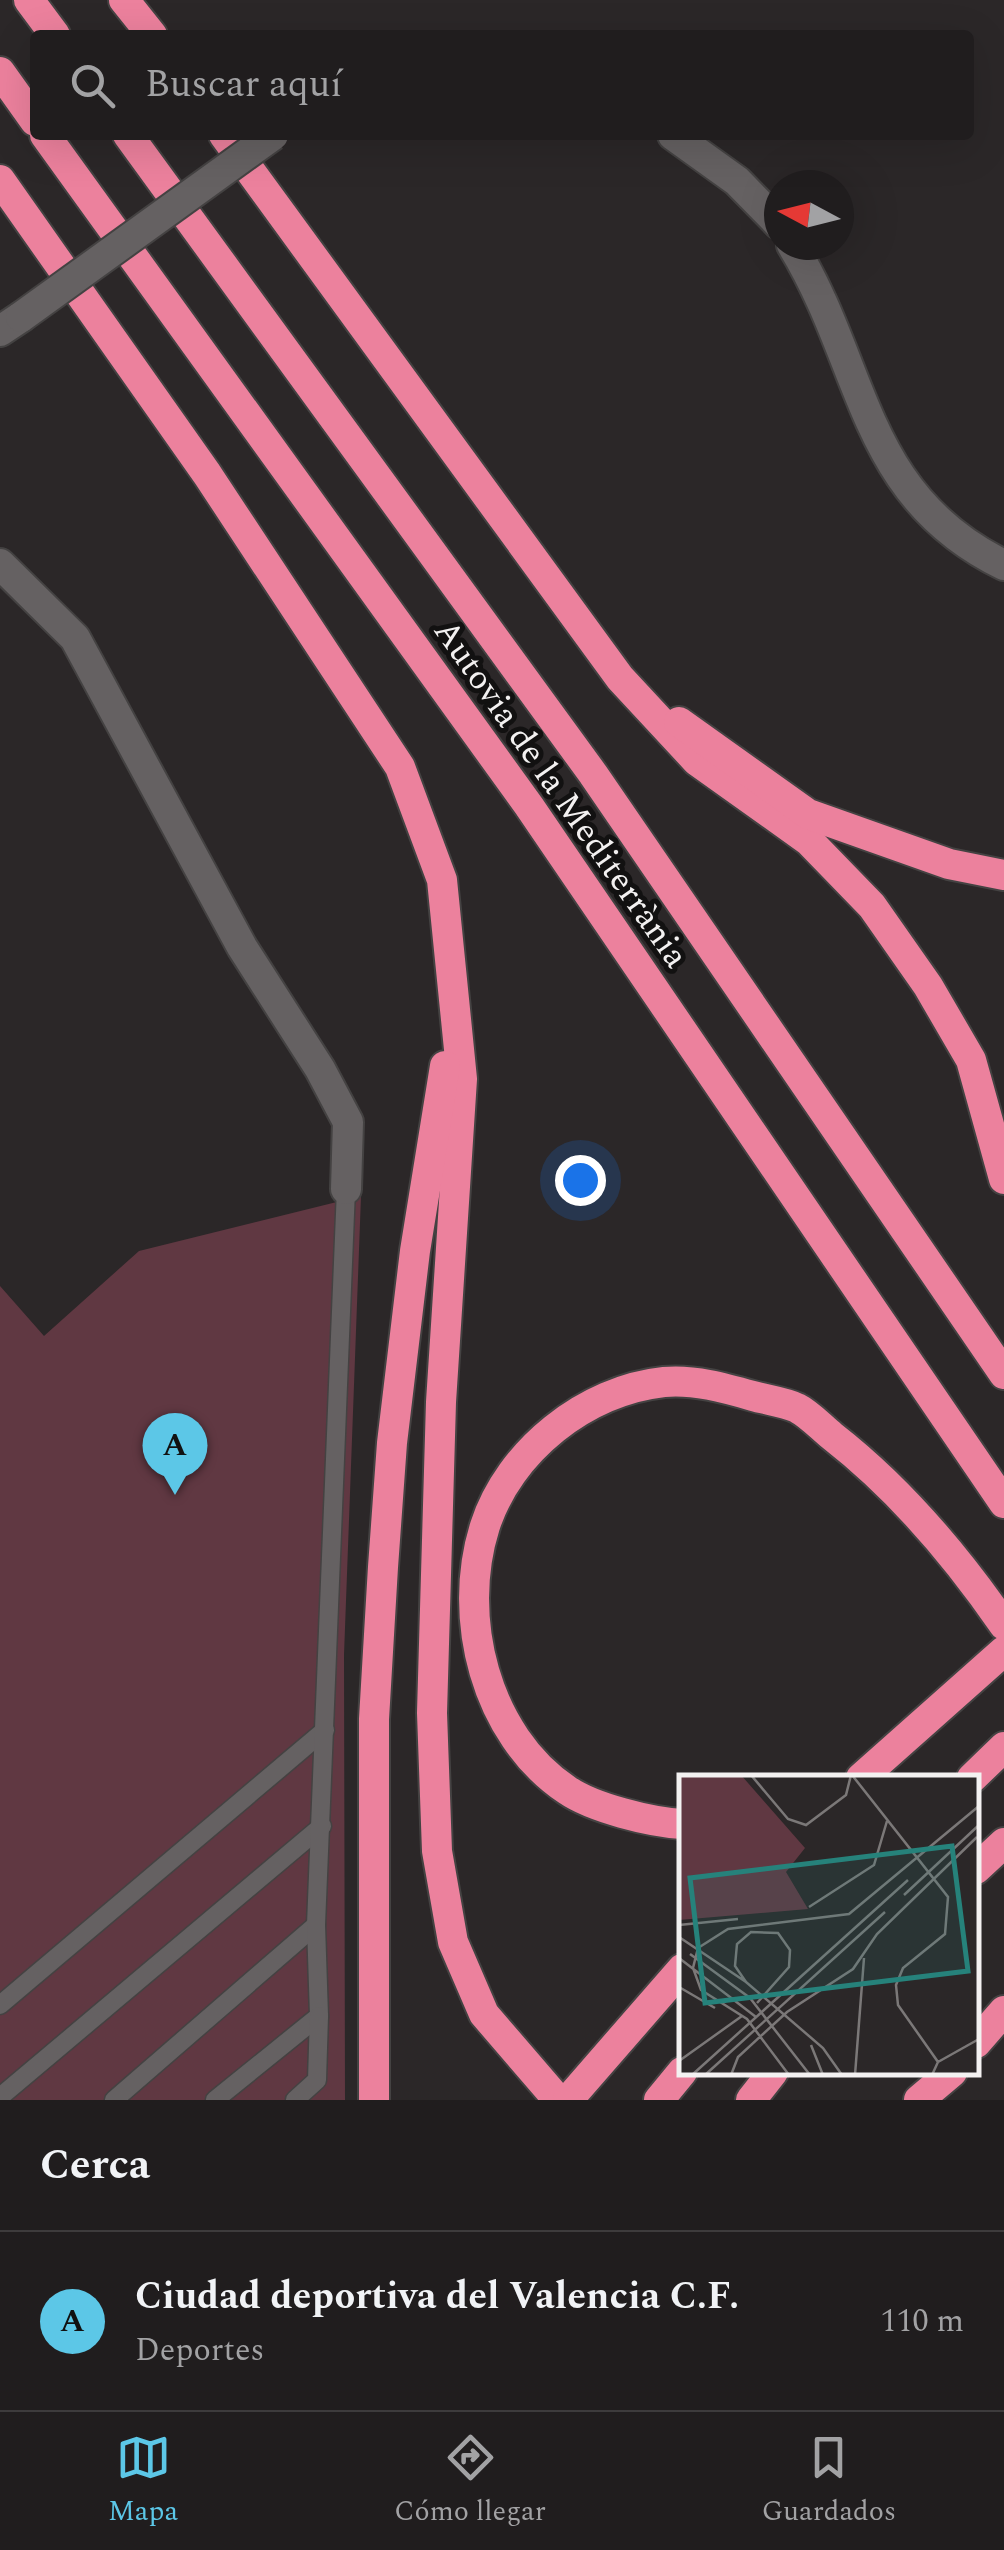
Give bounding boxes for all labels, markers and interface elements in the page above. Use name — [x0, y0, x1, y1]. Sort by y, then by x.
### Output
search box — [30, 30, 974, 140]
text: Buscar aquí — [145, 56, 342, 114]
icon: search — [65, 58, 120, 113]
north arrow — [764, 170, 854, 260]
street label: Autovia de la Mediterrània — [420, 609, 702, 979]
your location — [555, 1155, 606, 1206]
pin: A — [142, 1412, 208, 1495]
inset map — [679, 1775, 979, 2075]
text: Cerca — [40, 2134, 151, 2197]
text: Ciudad deportiva del Valencia C.F. — [135, 2268, 739, 2326]
text: A — [60, 2297, 85, 2346]
text: 110 m — [880, 2297, 964, 2346]
text: Deportes — [135, 2326, 264, 2375]
tab: Mapa — [108, 2430, 178, 2533]
tab: Cómo llegar — [394, 2430, 546, 2533]
tab: Guardados — [762, 2430, 896, 2533]

